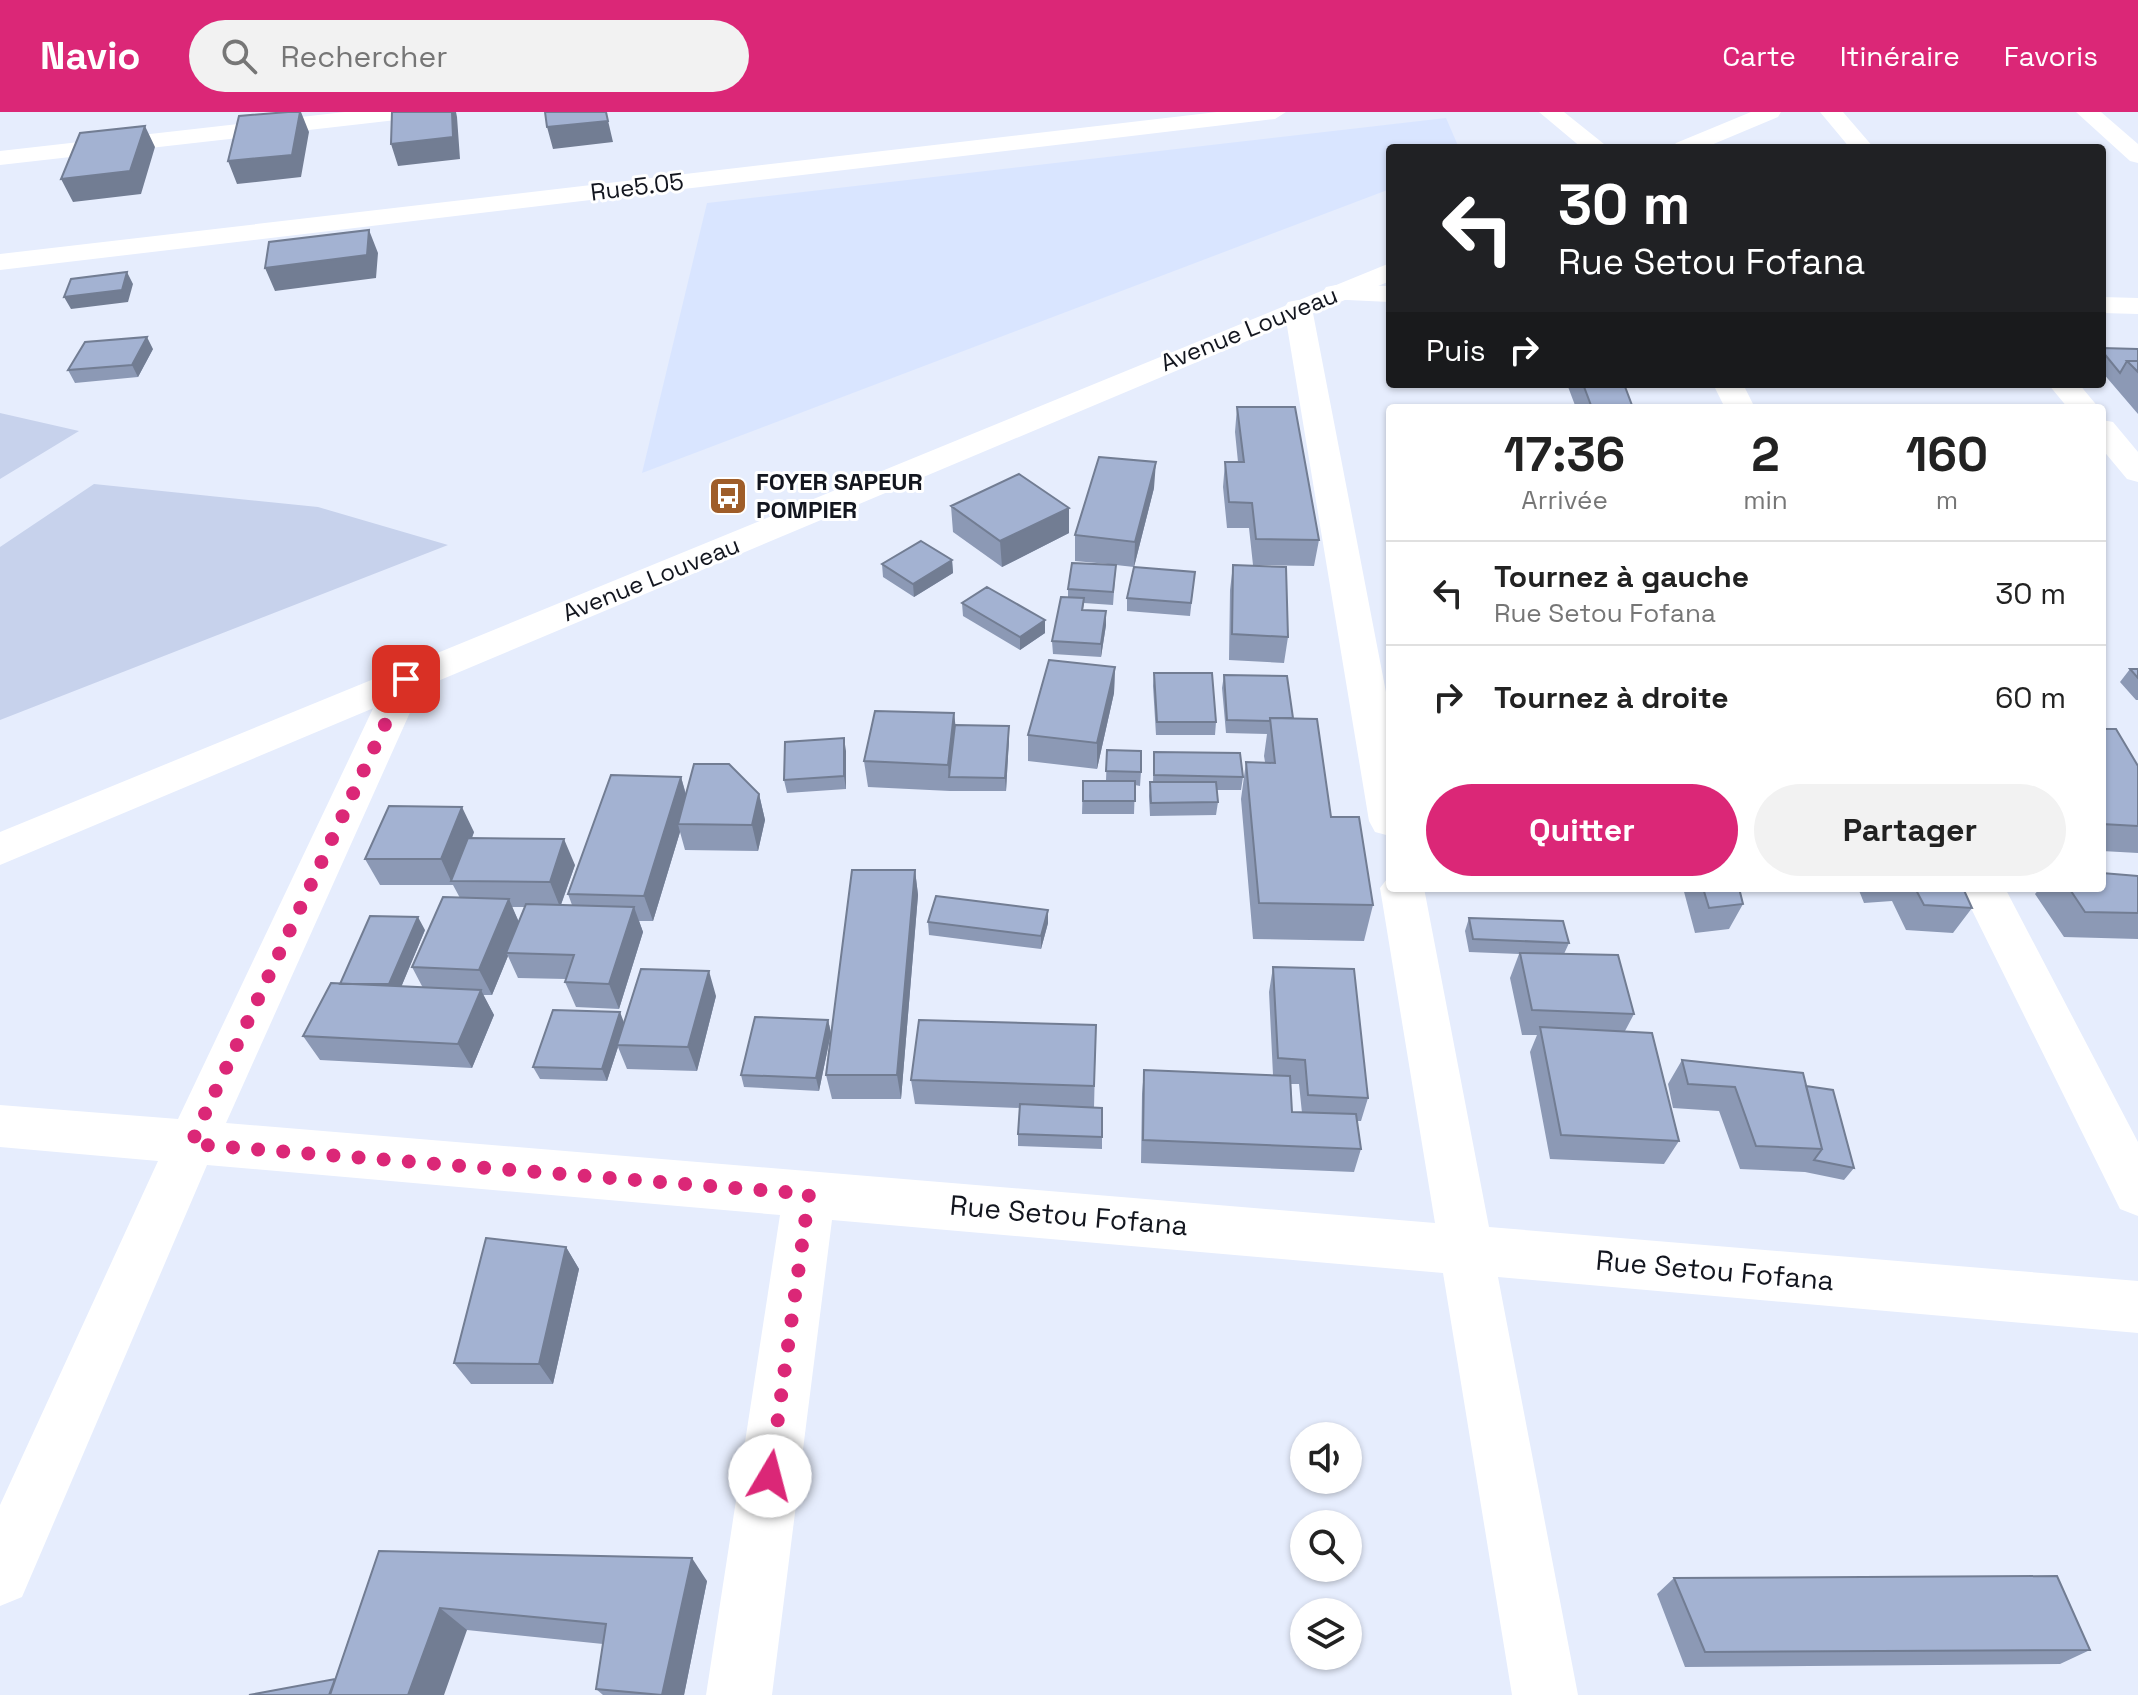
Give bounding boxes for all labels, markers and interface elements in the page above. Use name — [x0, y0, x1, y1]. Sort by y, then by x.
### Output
search box — [189, 20, 749, 92]
text: Navio — [40, 32, 141, 80]
icon: search — [217, 34, 261, 78]
text: Rechercher — [281, 37, 448, 76]
text: Carte — [1722, 38, 1796, 74]
text: Itinéraire — [1840, 38, 1960, 74]
text: Favoris — [2004, 38, 2098, 74]
street label: Rue5.05 — [588, 165, 685, 208]
text: 30 m — [1558, 169, 1690, 240]
icon: left — [1426, 176, 1530, 280]
text: Rue Setou Fofana — [1558, 239, 1865, 285]
street label: Avenue Louveau — [1156, 279, 1342, 378]
icon: right — [1502, 328, 1546, 372]
text: Puis — [1426, 331, 1486, 370]
text: 17:36 — [1504, 424, 1625, 485]
text: 2 — [1751, 424, 1780, 485]
text: 160 — [1906, 424, 1988, 485]
place label: FOYER SAPEUR POMPIER — [756, 466, 923, 525]
bus stop icon: FOYER SAPEUR POMPIER — [707, 475, 749, 517]
text: Arrivée — [1521, 483, 1608, 517]
text: min — [1743, 483, 1788, 517]
text: m — [1936, 483, 1958, 517]
street label: Avenue Louveau — [558, 529, 744, 628]
text: Tournez à gauche — [1494, 557, 1749, 596]
icon: left — [1426, 571, 1470, 615]
text: 30 m — [1995, 574, 2066, 613]
text: Rue Setou Fofana — [1494, 596, 1716, 630]
pin — [372, 645, 440, 713]
icon: arrive — [384, 657, 428, 701]
icon: right — [1426, 675, 1470, 719]
text: Tournez à droite — [1494, 678, 1728, 717]
text: 60 m — [1995, 678, 2066, 717]
button: Quitter — [1426, 784, 1738, 876]
button: Partager — [1754, 784, 2066, 876]
street label: Rue Setou Fofana — [948, 1187, 1190, 1243]
street label: Rue Setou Fofana — [1594, 1242, 1836, 1298]
map controls — [1290, 1422, 1362, 1670]
button: sound — [1290, 1422, 1362, 1494]
position arrow — [728, 1434, 812, 1518]
button: search — [1290, 1510, 1362, 1582]
button: layers — [1290, 1598, 1362, 1670]

